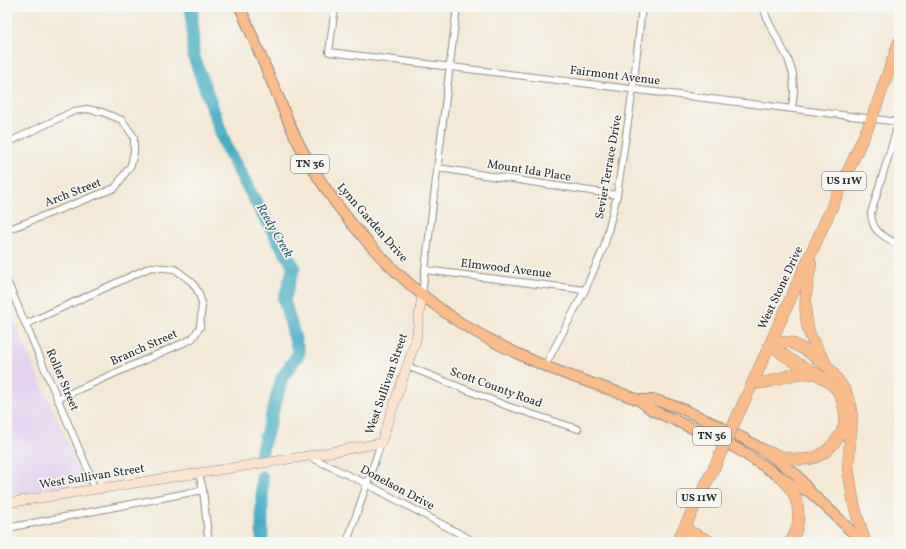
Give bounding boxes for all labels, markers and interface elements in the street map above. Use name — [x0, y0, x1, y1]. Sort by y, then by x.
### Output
street label: Fairmont Avenue — [569, 63, 661, 90]
street label: Sevier Terrace Drive — [592, 113, 626, 220]
road number: TN 36 — [291, 155, 329, 173]
street label: Mount Ida Place — [486, 156, 572, 186]
road number: US 11W — [822, 172, 866, 190]
street label: Arch Street — [42, 175, 104, 211]
street label: Lynn Garden Drive — [333, 180, 411, 266]
water label: Reedy Creek — [251, 200, 297, 262]
street label: West Stone Drive — [755, 243, 807, 332]
street label: Elmwood Avenue — [460, 255, 553, 283]
street label: Branch Street — [108, 326, 180, 370]
street label: West Sullivan Street — [362, 331, 412, 437]
street label: Roller Street — [42, 347, 82, 413]
street label: Scott County Road — [448, 364, 545, 412]
road number: TN 36 — [693, 427, 731, 445]
street label: West Sullivan Street — [38, 461, 146, 493]
street label: Donelson Drive — [357, 462, 437, 514]
road number: US 11W — [677, 489, 721, 507]

